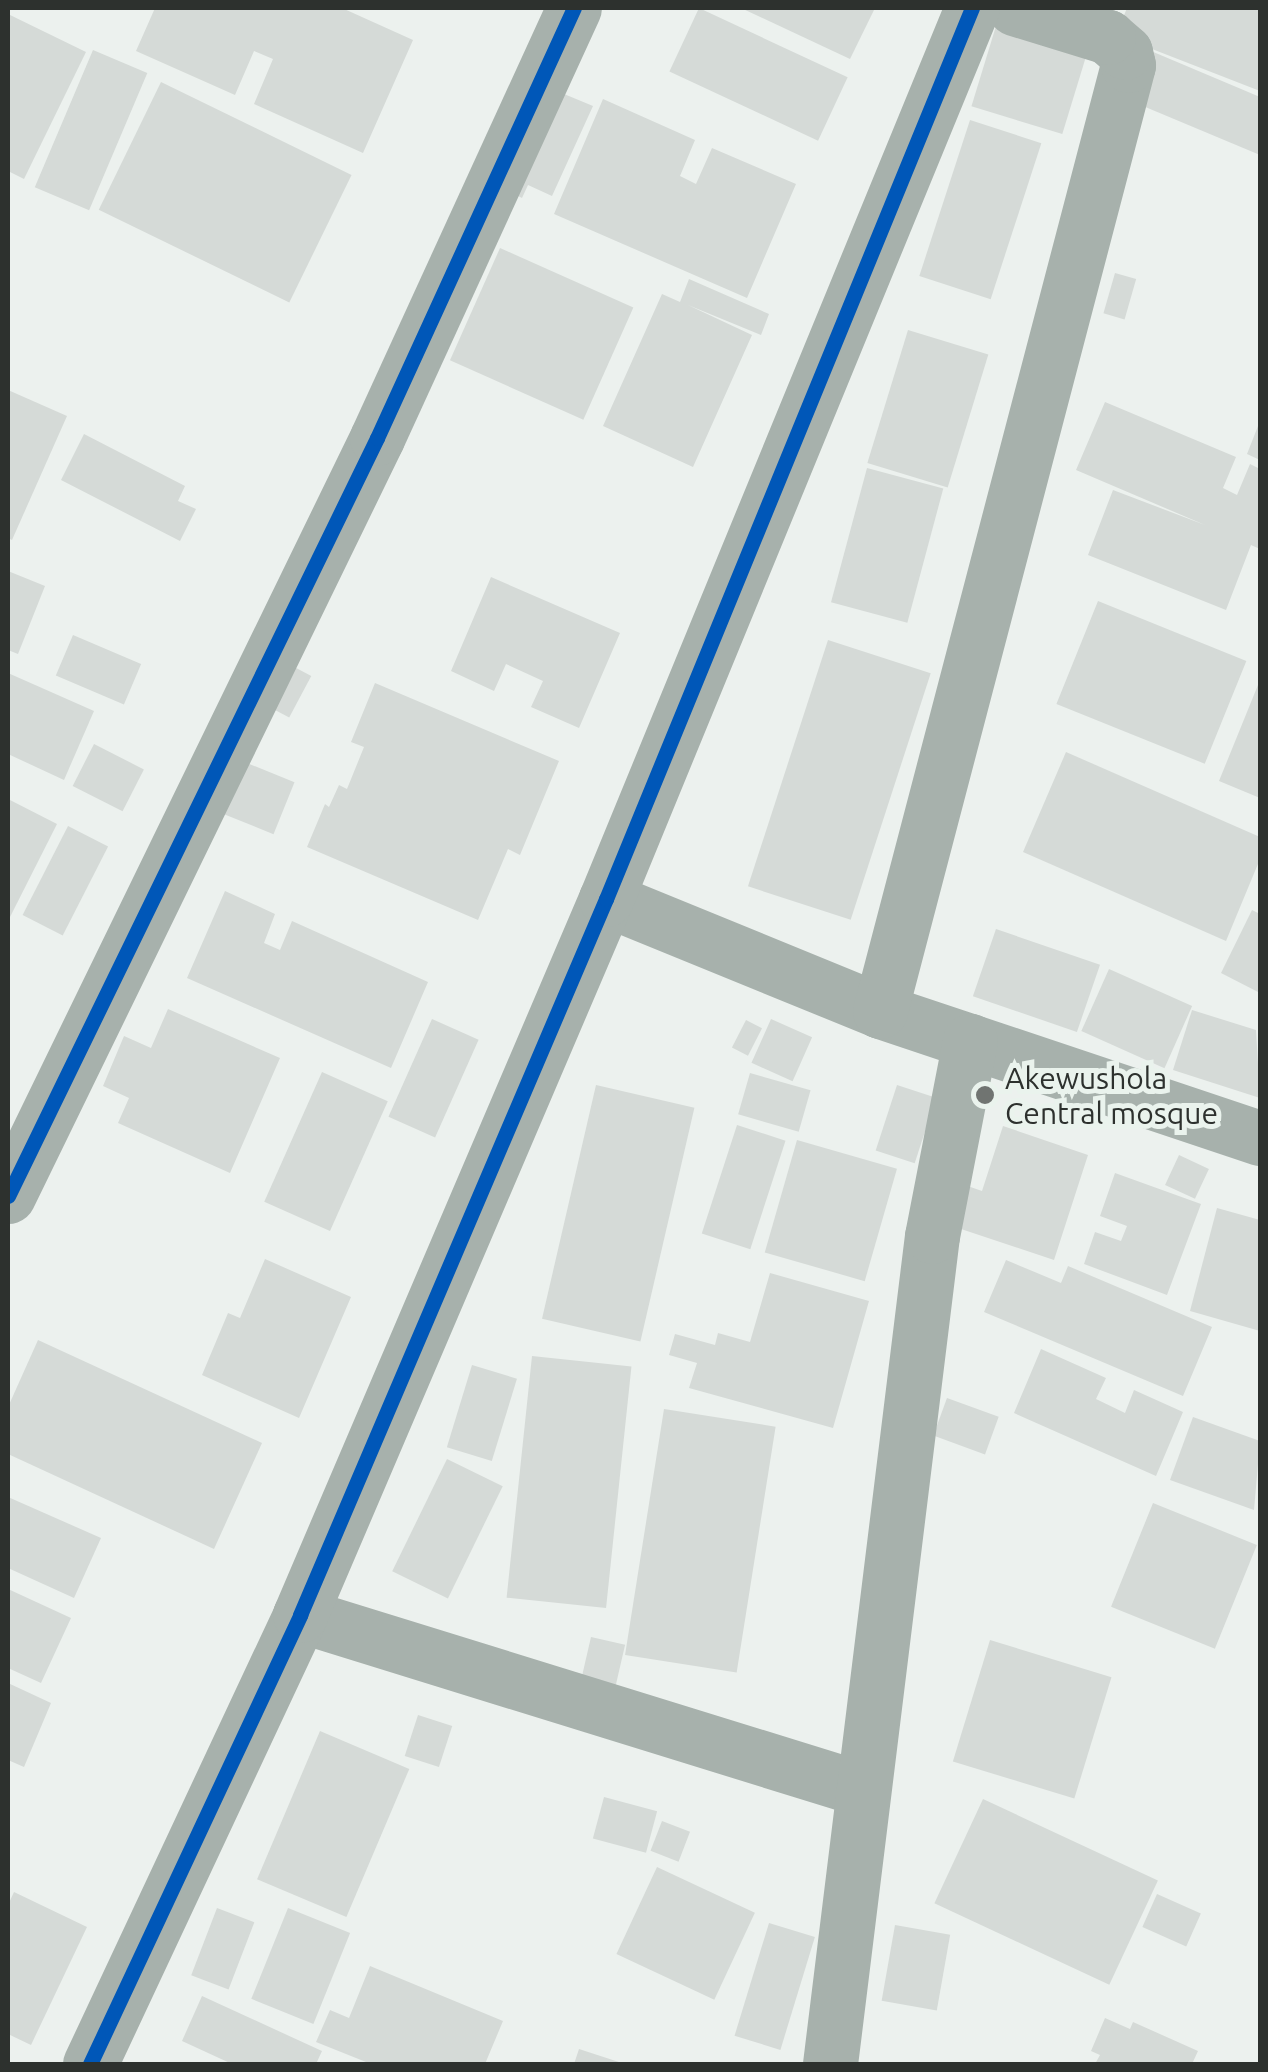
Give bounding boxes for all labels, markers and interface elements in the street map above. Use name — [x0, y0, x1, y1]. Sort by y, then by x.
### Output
place label: Akewushola Central mosque — [1005, 1060, 1218, 1130]
marker: Akewushola Central mosque — [974, 1084, 996, 1106]

